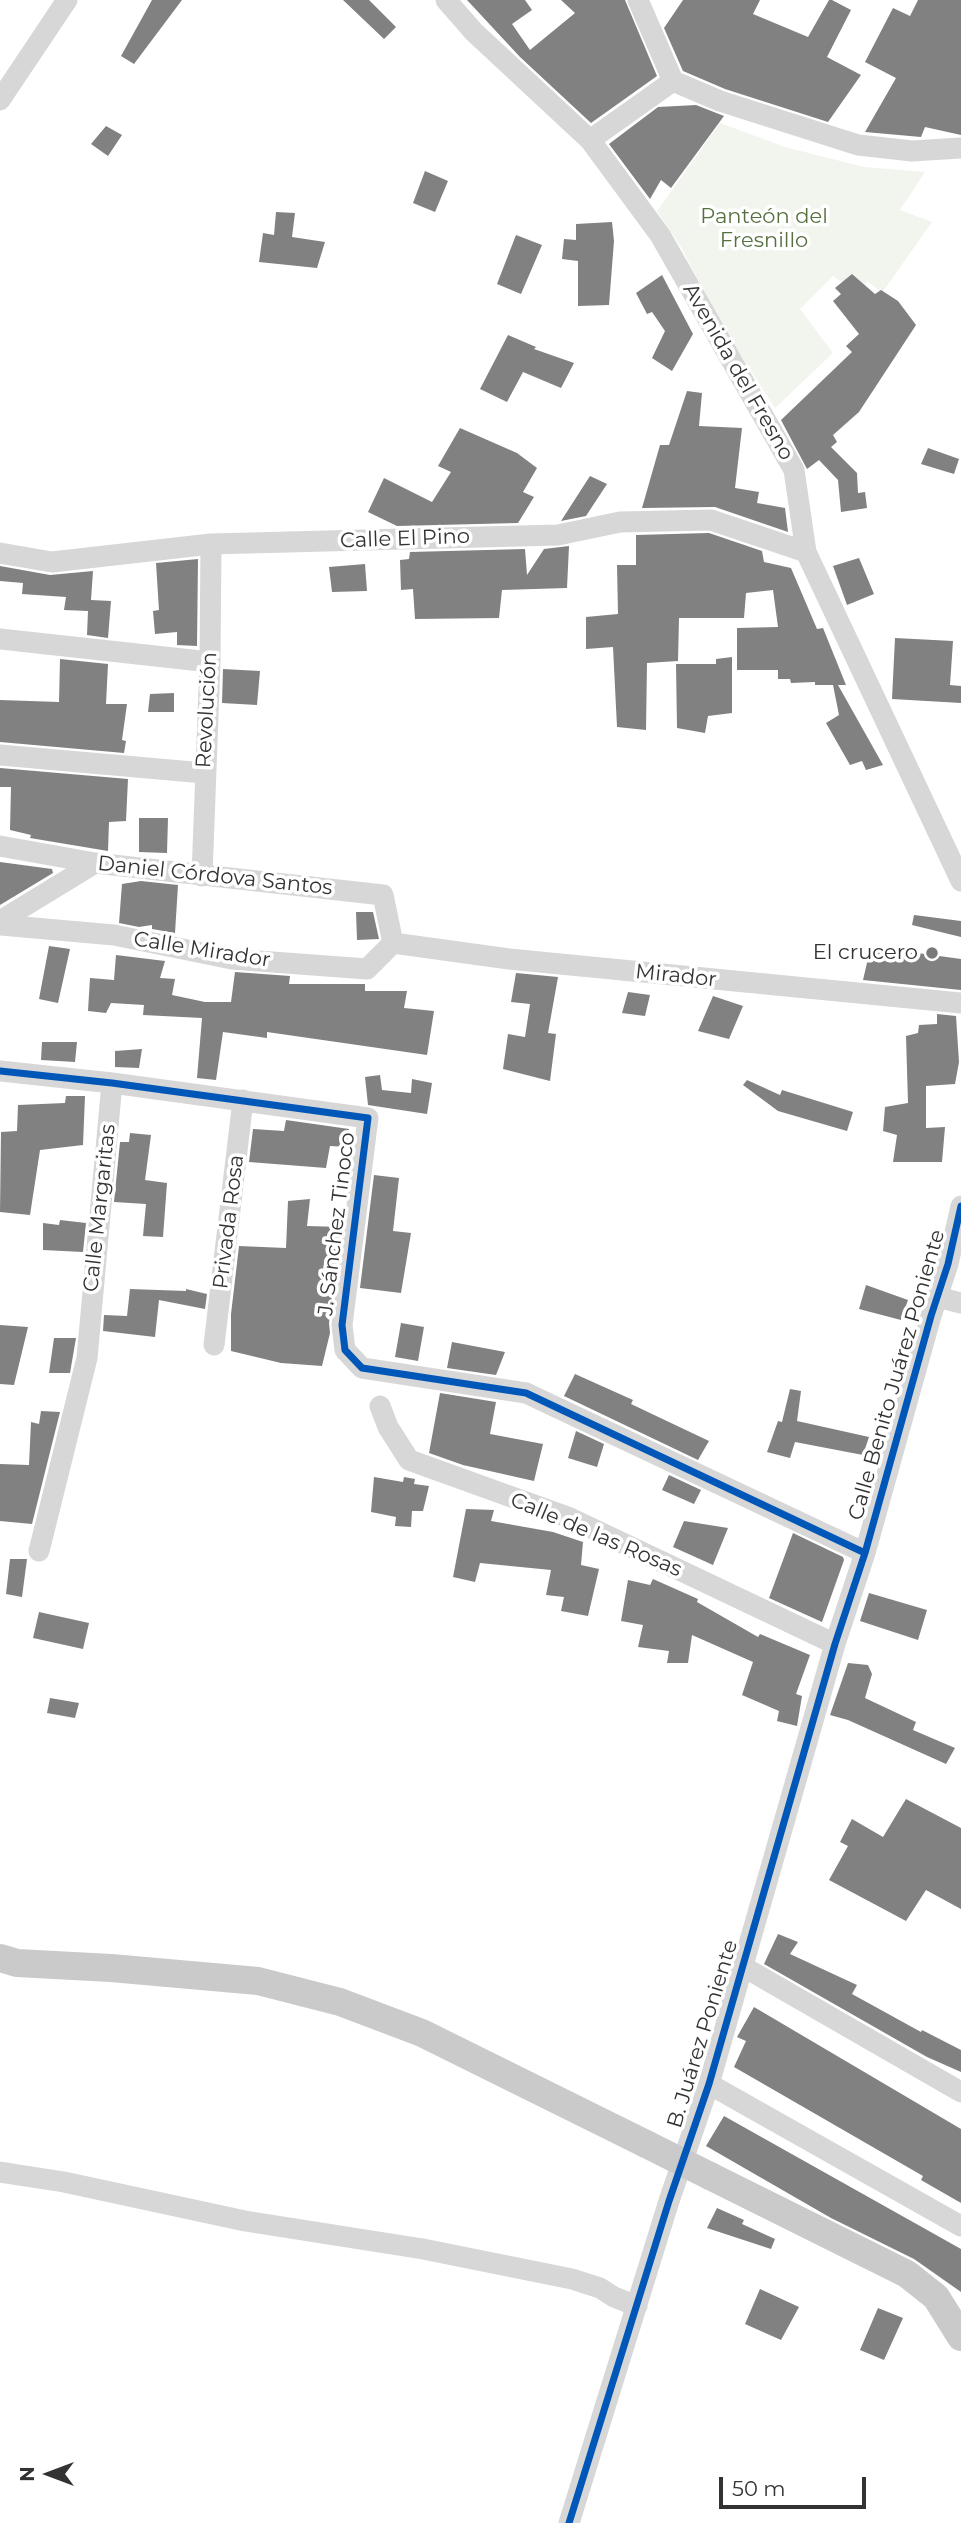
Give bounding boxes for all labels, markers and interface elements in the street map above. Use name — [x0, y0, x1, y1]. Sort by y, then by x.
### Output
park label: Panteón del Fresnillo — [700, 204, 828, 254]
street label: Avenida del Fresno — [677, 279, 799, 465]
street label: Calle El Pino — [340, 524, 470, 554]
street label: Revolución — [191, 651, 223, 769]
street label: Daniel Córdova Santos — [96, 851, 334, 901]
street label: Calle Mirador — [132, 927, 272, 973]
place label: El crucero — [813, 940, 918, 966]
marker: El crucero — [924, 945, 940, 961]
street label: Mirador — [634, 959, 718, 993]
street label: Calle Margaritas — [79, 1123, 121, 1293]
street label: J. Sánchez Tinoco — [313, 1131, 361, 1317]
street label: Privada Rosa — [208, 1153, 250, 1291]
street label: Calle Benito Juárez Poniente — [843, 1227, 951, 1523]
street label: Calle de las Rosas — [506, 1487, 686, 1583]
street label: B. Juárez Poniente — [662, 1937, 744, 2131]
north arrow — [14, 2439, 84, 2509]
scale bar — [723, 2464, 870, 2508]
text: N — [16, 2466, 39, 2482]
text: 50 m — [732, 2476, 786, 2501]

